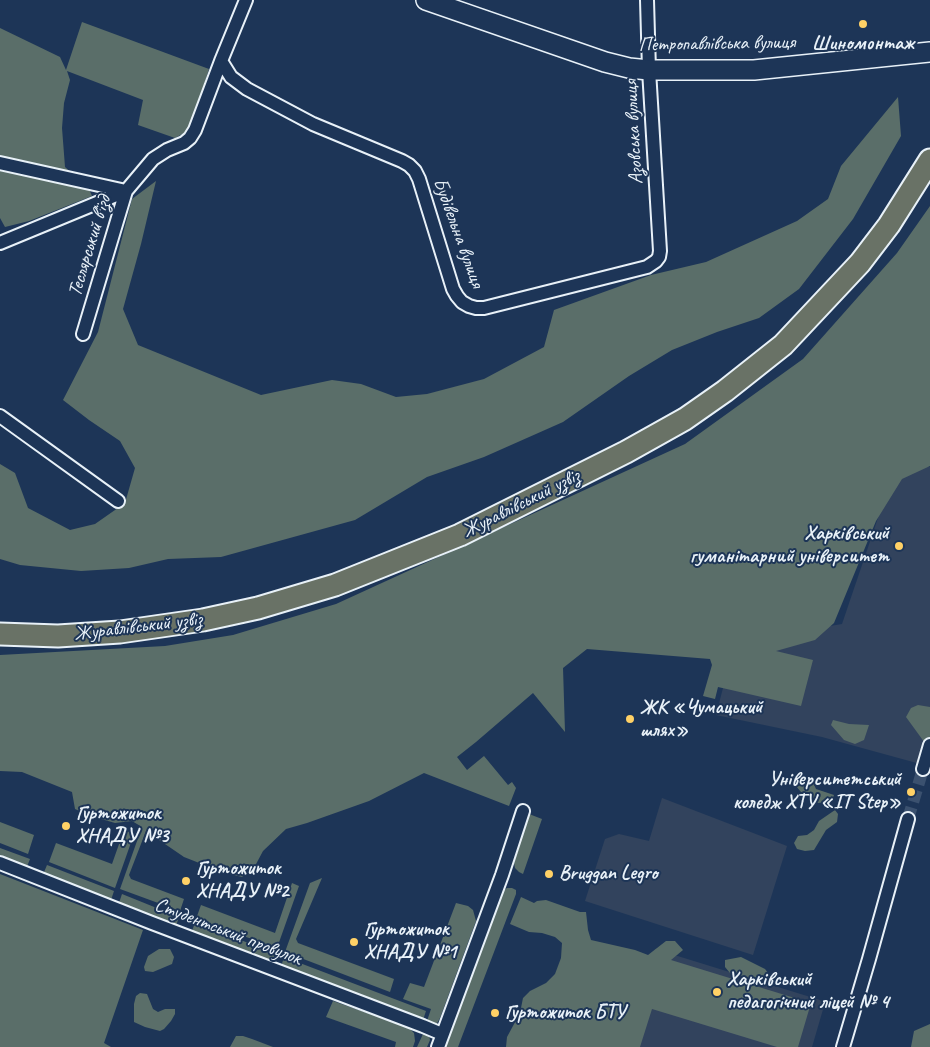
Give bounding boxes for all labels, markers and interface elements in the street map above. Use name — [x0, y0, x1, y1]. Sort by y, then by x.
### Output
marker: Шиномонтаж — [857, 18, 869, 30]
street label: Петропавлівська вулиця — [638, 31, 796, 57]
place label: Шиномонтаж — [812, 32, 914, 56]
street label: Азовська вулиця — [619, 79, 649, 185]
street label: Будівельна вулиця — [427, 175, 489, 291]
street label: Теслярський в'їзд — [63, 193, 117, 299]
street label: Журавлівський узвіз — [458, 464, 584, 544]
place label: Харківський гуманітарний університет — [690, 522, 889, 569]
marker: Харківський гуманітарний університет — [893, 540, 905, 552]
street label: Журавлівський узвіз — [73, 607, 203, 647]
place label: ЖК «Чумацький шлях» — [640, 696, 763, 743]
marker: ЖК «Чумацький шлях» — [624, 713, 636, 725]
place label: Університетський коледж ХТУ «IT Step» — [733, 768, 901, 815]
marker: Університетський коледж ХТУ «IT Step» — [905, 786, 917, 798]
place label: Гуртожиток ХНАДУ №3 — [76, 802, 168, 849]
marker: Гуртожиток ХНАДУ №3 — [60, 820, 72, 832]
place label: Гуртожиток ХНАДУ №2 — [196, 857, 288, 904]
place label: Bruggan Legro — [559, 862, 658, 886]
marker: Bruggan Legro — [543, 868, 555, 880]
marker: Гуртожиток ХНАДУ №2 — [180, 875, 192, 887]
street label: Студентський провулок — [151, 893, 305, 971]
place label: Гуртожиток ХНАДУ №1 — [364, 918, 456, 965]
marker: Гуртожиток ХНАДУ №1 — [348, 936, 360, 948]
place label: Харківський педагогічний ліцей № 4 — [727, 968, 889, 1015]
marker: Харківський педагогічний ліцей № 4 — [711, 986, 723, 998]
place label: Гуртожиток БТУ — [505, 1001, 625, 1025]
marker: Гуртожиток БТУ — [489, 1007, 501, 1019]

